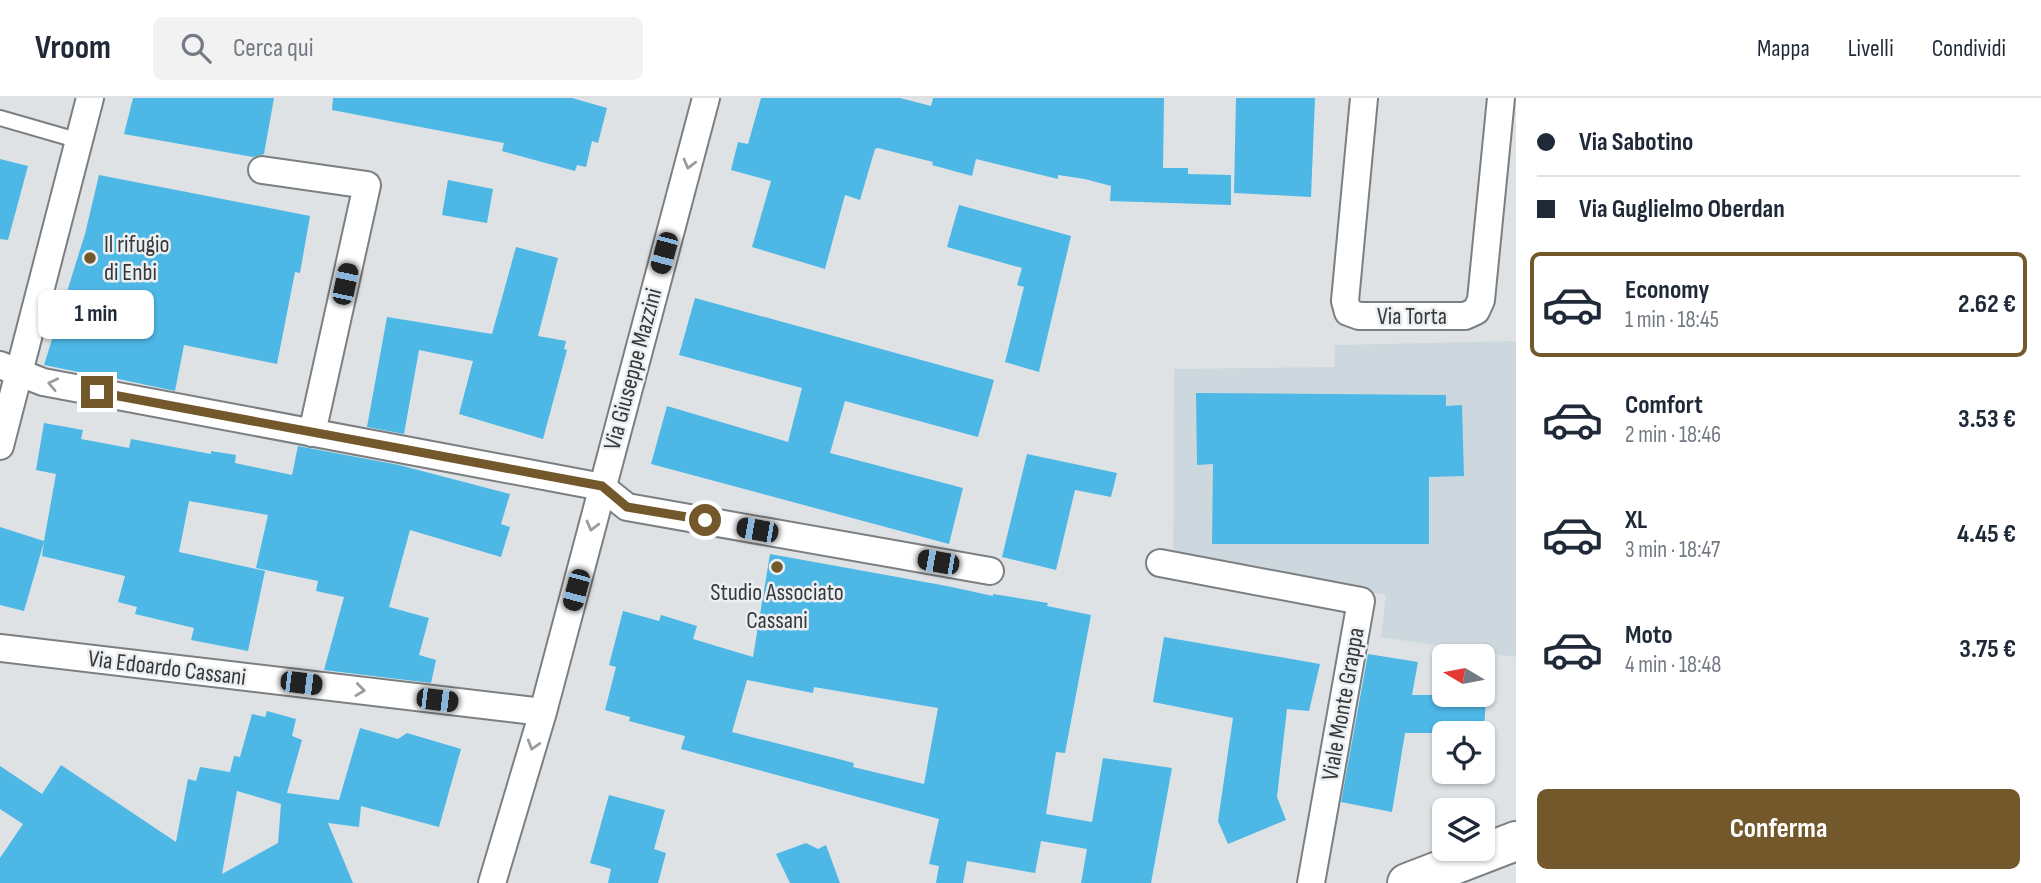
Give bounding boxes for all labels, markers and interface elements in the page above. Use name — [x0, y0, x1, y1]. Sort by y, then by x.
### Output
search box — [153, 17, 643, 80]
text: Vroom — [35, 28, 111, 68]
icon: search — [177, 29, 215, 67]
text: Cerca qui — [233, 33, 314, 64]
text: Mappa — [1757, 34, 1810, 63]
text: Livelli — [1848, 34, 1894, 63]
text: Condividi — [1932, 34, 2006, 63]
text: Via Sabotino — [1579, 127, 1693, 158]
one-way arrow — [682, 158, 697, 170]
text: Via Guglielmo Oberdan — [1579, 194, 1785, 225]
place label: Il rifugio di Enbi — [104, 230, 169, 287]
car — [649, 230, 680, 276]
marker: Il rifugio di Enbi — [82, 250, 98, 266]
car — [331, 261, 360, 307]
icon: car — [1541, 273, 1604, 336]
text: Economy — [1625, 275, 1709, 306]
street label: Via Giuseppe Mazzini — [597, 285, 669, 453]
text: 2.62 € — [1958, 289, 2016, 320]
callout: 1 min — [39, 290, 155, 340]
text: 1 min — [75, 300, 117, 328]
street label: Via Torta — [1377, 302, 1447, 331]
text: 1 min · 18:45 — [1625, 306, 1719, 334]
route end — [81, 376, 113, 408]
one-way arrow — [47, 377, 59, 392]
icon: car — [1541, 388, 1604, 451]
text: Comfort — [1625, 390, 1703, 421]
text: 3.53 € — [1958, 404, 2016, 435]
text: 2 min · 18:46 — [1625, 421, 1721, 449]
icon: car — [1541, 503, 1604, 566]
route start — [689, 504, 721, 536]
text: XL — [1625, 505, 1647, 536]
car — [735, 516, 780, 544]
text: 4.45 € — [1957, 519, 2016, 550]
one-way arrow — [586, 520, 600, 532]
text: 3 min · 18:47 — [1625, 536, 1720, 564]
car — [916, 548, 961, 576]
marker: Studio Associato Cassani — [769, 559, 785, 575]
car — [561, 567, 592, 613]
place label: Studio Associato Cassani — [710, 578, 844, 635]
icon: car — [1541, 618, 1604, 681]
text: Moto — [1625, 620, 1673, 651]
street label: Viale Monte Grappa — [1315, 625, 1371, 783]
text: 3.75 € — [1959, 634, 2016, 665]
street label: Via Edoardo Cassani — [86, 644, 248, 692]
north arrow — [1432, 644, 1494, 707]
map controls — [1432, 644, 1495, 861]
text: 4 min · 18:48 — [1625, 651, 1721, 679]
car — [279, 670, 324, 696]
one-way arrow — [354, 683, 366, 698]
car — [415, 687, 460, 713]
button: locate — [1432, 721, 1495, 784]
one-way arrow — [527, 739, 542, 751]
button: Conferma — [1537, 789, 2020, 869]
button: layers — [1432, 798, 1495, 861]

